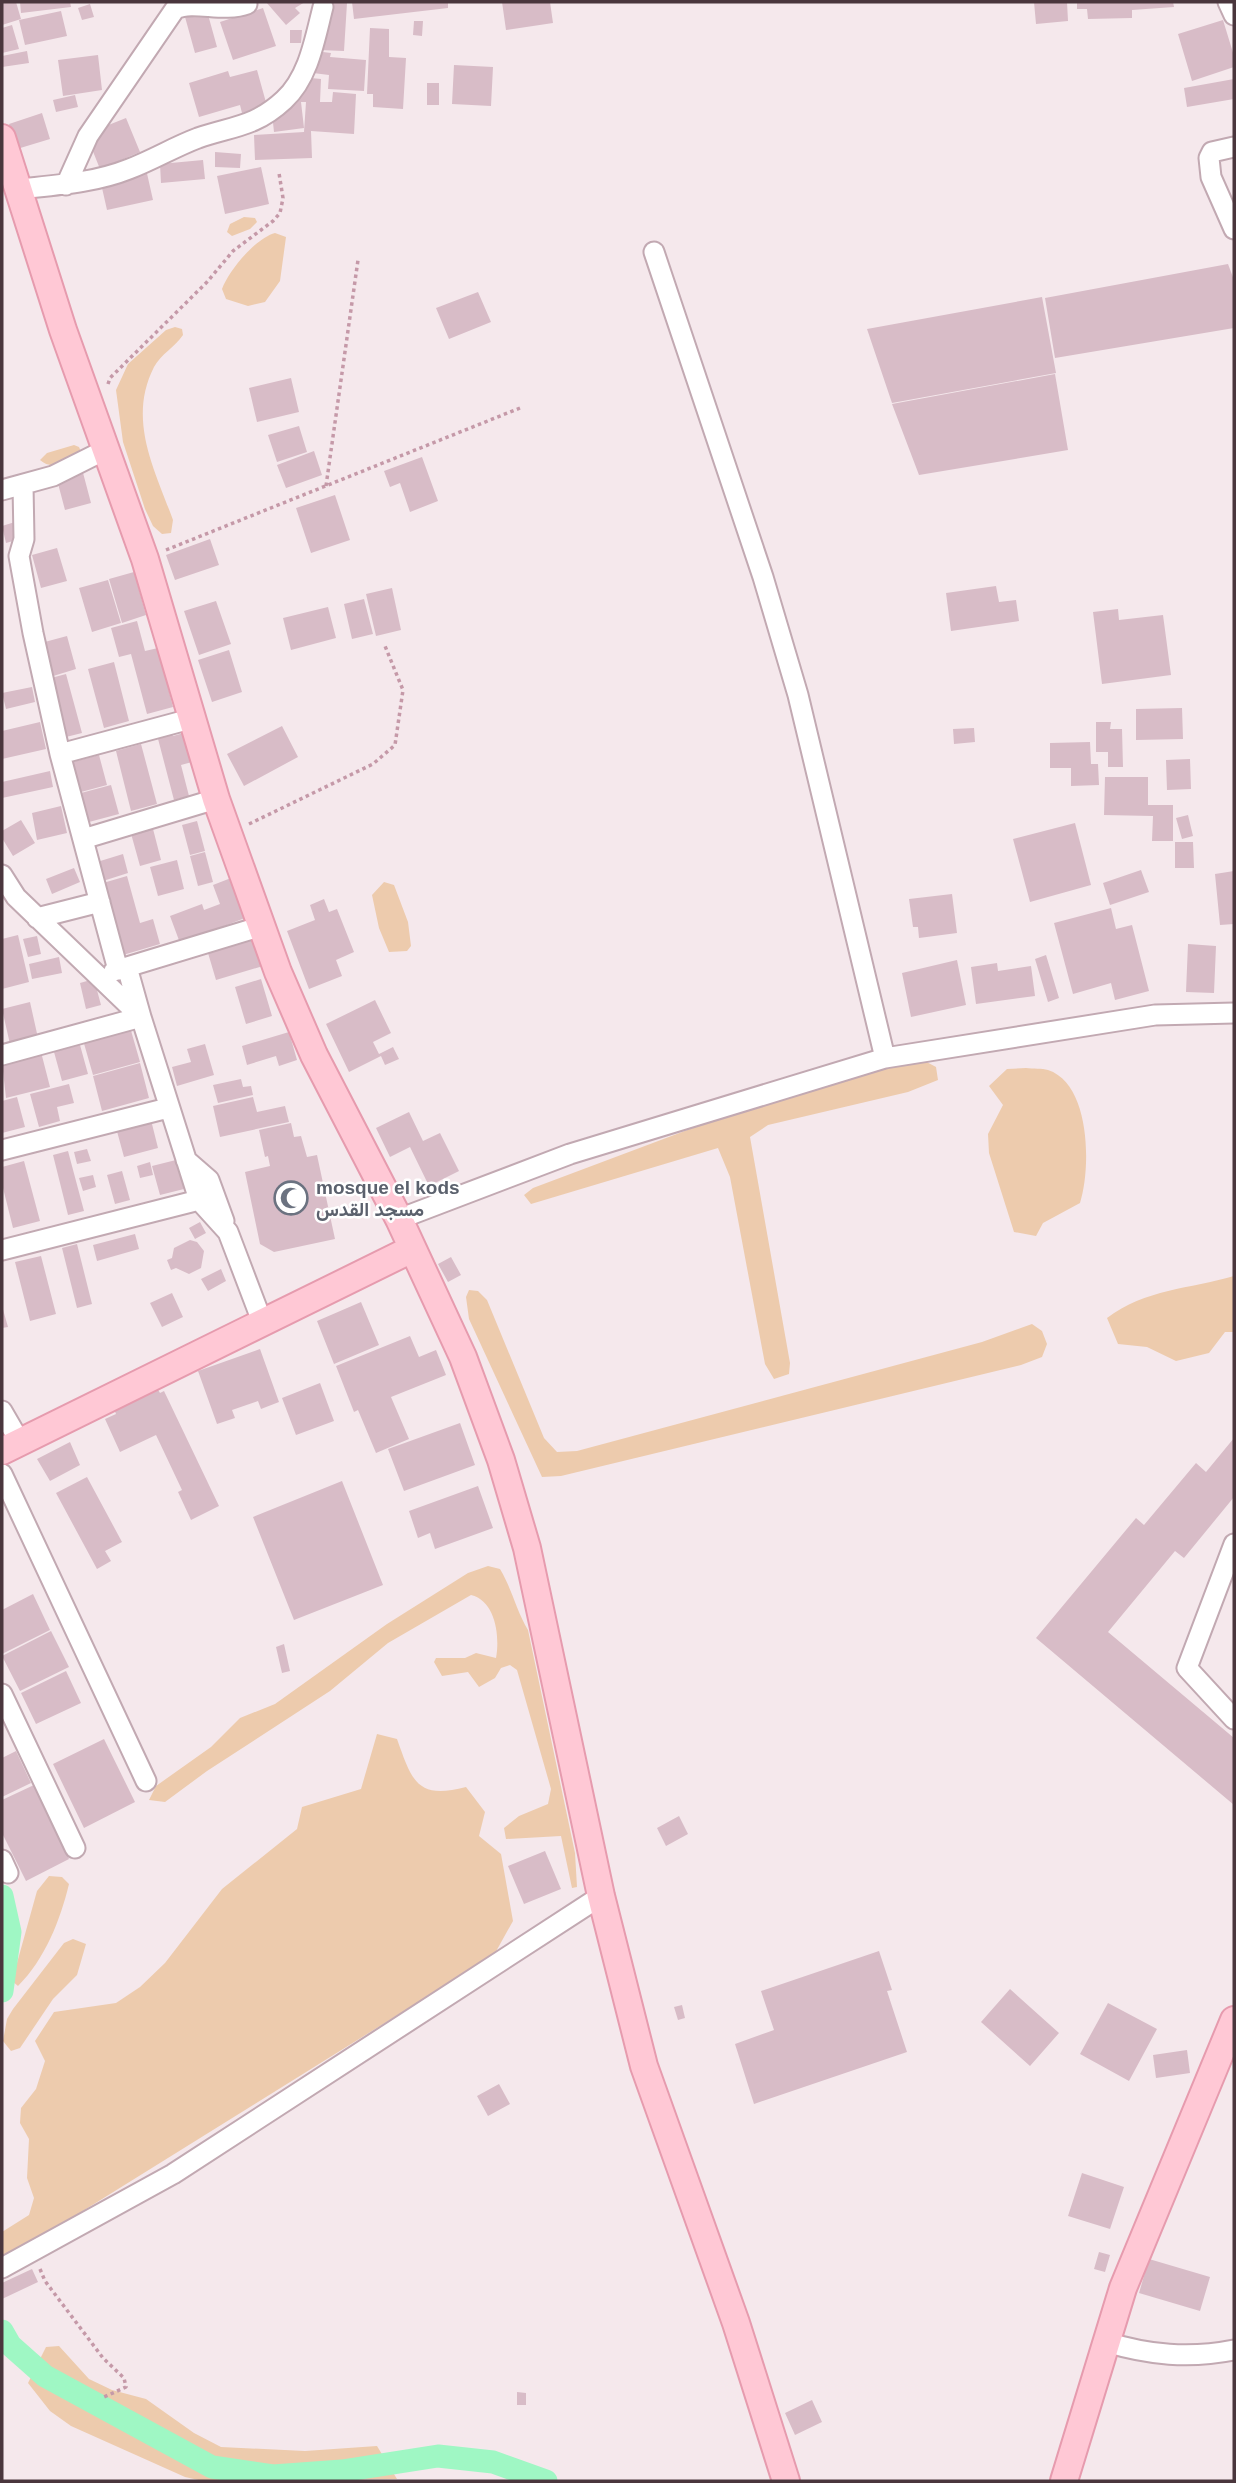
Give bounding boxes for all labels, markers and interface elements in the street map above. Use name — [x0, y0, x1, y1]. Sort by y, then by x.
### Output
place label: mosque el kods مسجد القدس — [316, 1177, 460, 1221]
mosque icon: mosque el kods مسجد القدس — [272, 1179, 310, 1217]

